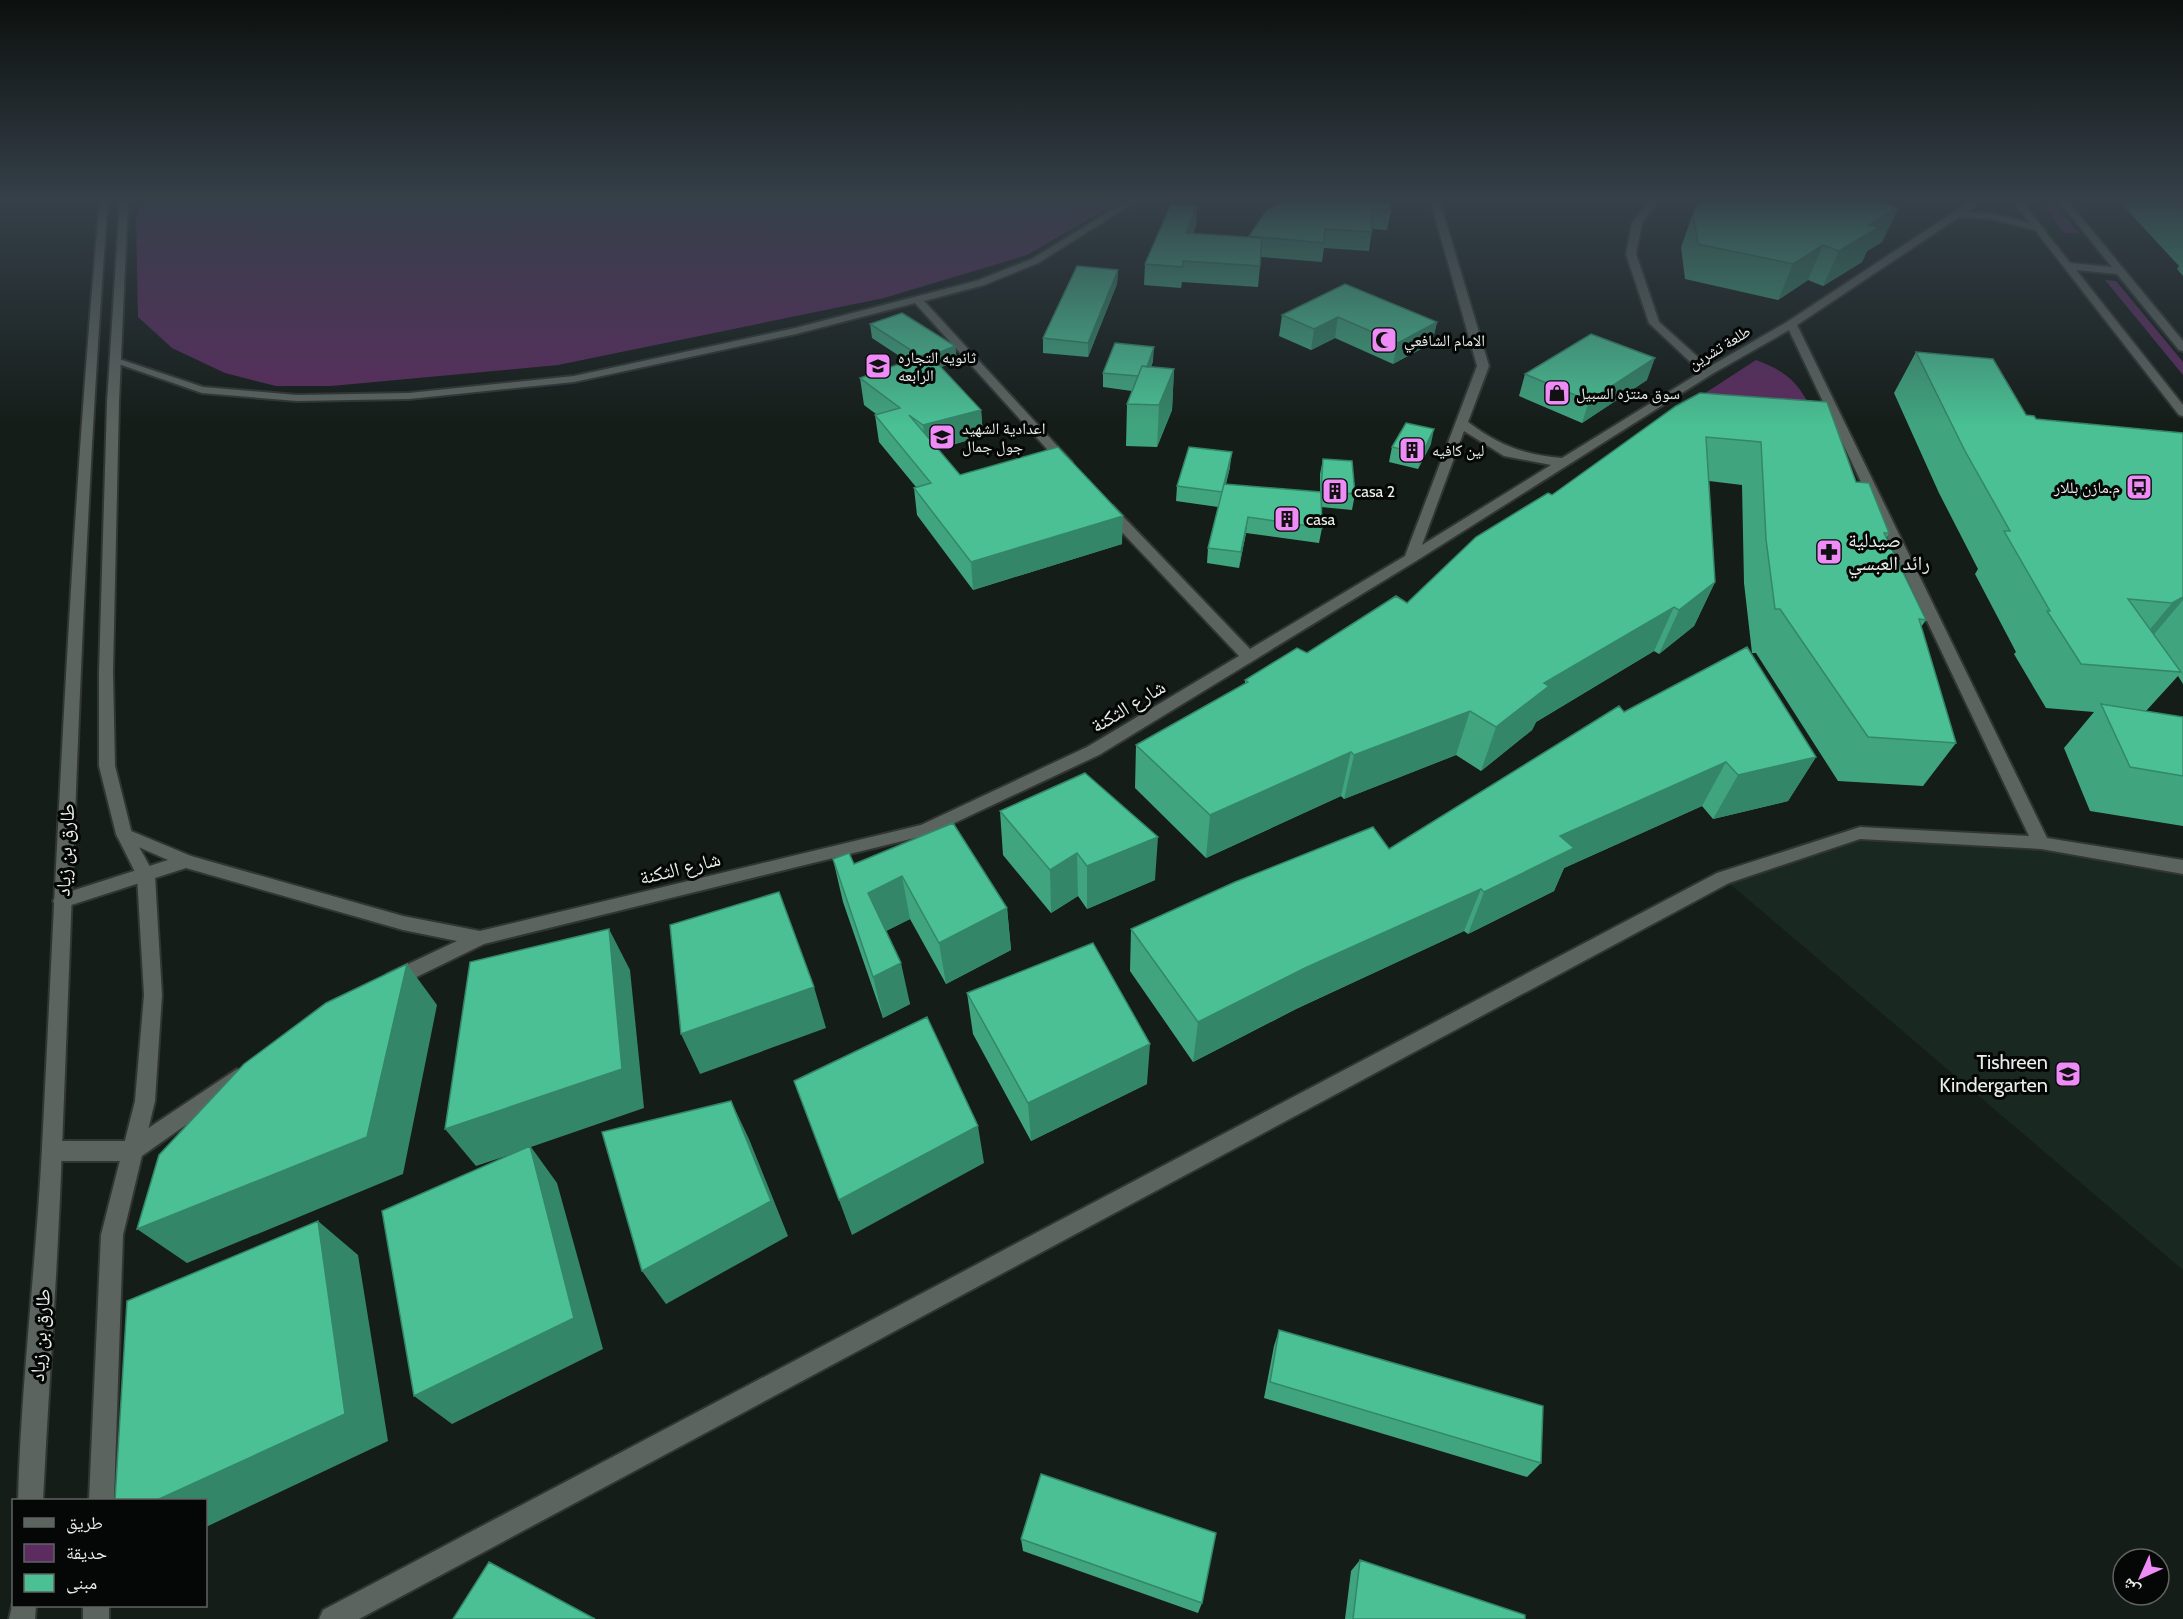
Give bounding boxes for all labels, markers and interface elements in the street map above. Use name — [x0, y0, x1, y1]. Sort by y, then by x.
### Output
street label: طلعة تشرين — [1685, 321, 1754, 374]
mosque icon: الامام الشافعي — [1369, 325, 1399, 355]
place label: الامام الشافعي — [1404, 331, 1485, 353]
place label: ثانويه التجاره الرابعه — [898, 348, 977, 385]
school or university icon: ثانويه التجاره الرابعه — [863, 351, 893, 381]
shop icon: سوق منتزه السبيل — [1542, 378, 1572, 408]
place label: سوق منتزه السبيل — [1576, 384, 1680, 404]
place label: اعدادية الشهيد جول جمال — [962, 419, 1045, 457]
school or university icon: اعدادية الشهيد جول جمال — [927, 422, 957, 452]
building icon: لين كافيه — [1397, 435, 1427, 465]
place label: لين كافيه — [1432, 441, 1485, 461]
bus stop icon: م.مازن بللار — [2124, 472, 2154, 502]
building icon: casa 2 — [1320, 476, 1350, 506]
place label: م.مازن بللار — [2053, 478, 2120, 498]
place label: casa 2 — [1354, 482, 1395, 501]
building icon: casa — [1272, 504, 1302, 534]
place label: casa — [1306, 510, 1336, 529]
place label: صيدلية رائد العبسي — [1848, 528, 1930, 579]
pharmacy icon: صيدلية رائد العبسي — [1814, 537, 1844, 567]
street label: شارع الثكنة — [1086, 674, 1170, 738]
street label: طارق بن زياد — [51, 803, 79, 897]
street label: شارع الثكنة — [637, 846, 723, 891]
place label: Tishreen Kindergarten — [1939, 1050, 2048, 1097]
school or university icon: Tishreen Kindergarten — [2053, 1059, 2083, 1089]
street label: طارق بن زياد — [25, 1288, 55, 1382]
legend — [12, 1499, 207, 1607]
text: طريق — [66, 1512, 103, 1534]
text: حديقة — [66, 1542, 107, 1564]
north arrow — [2111, 1547, 2171, 1607]
text: مبنى — [66, 1572, 97, 1594]
text: ش — [2118, 1575, 2143, 1600]

